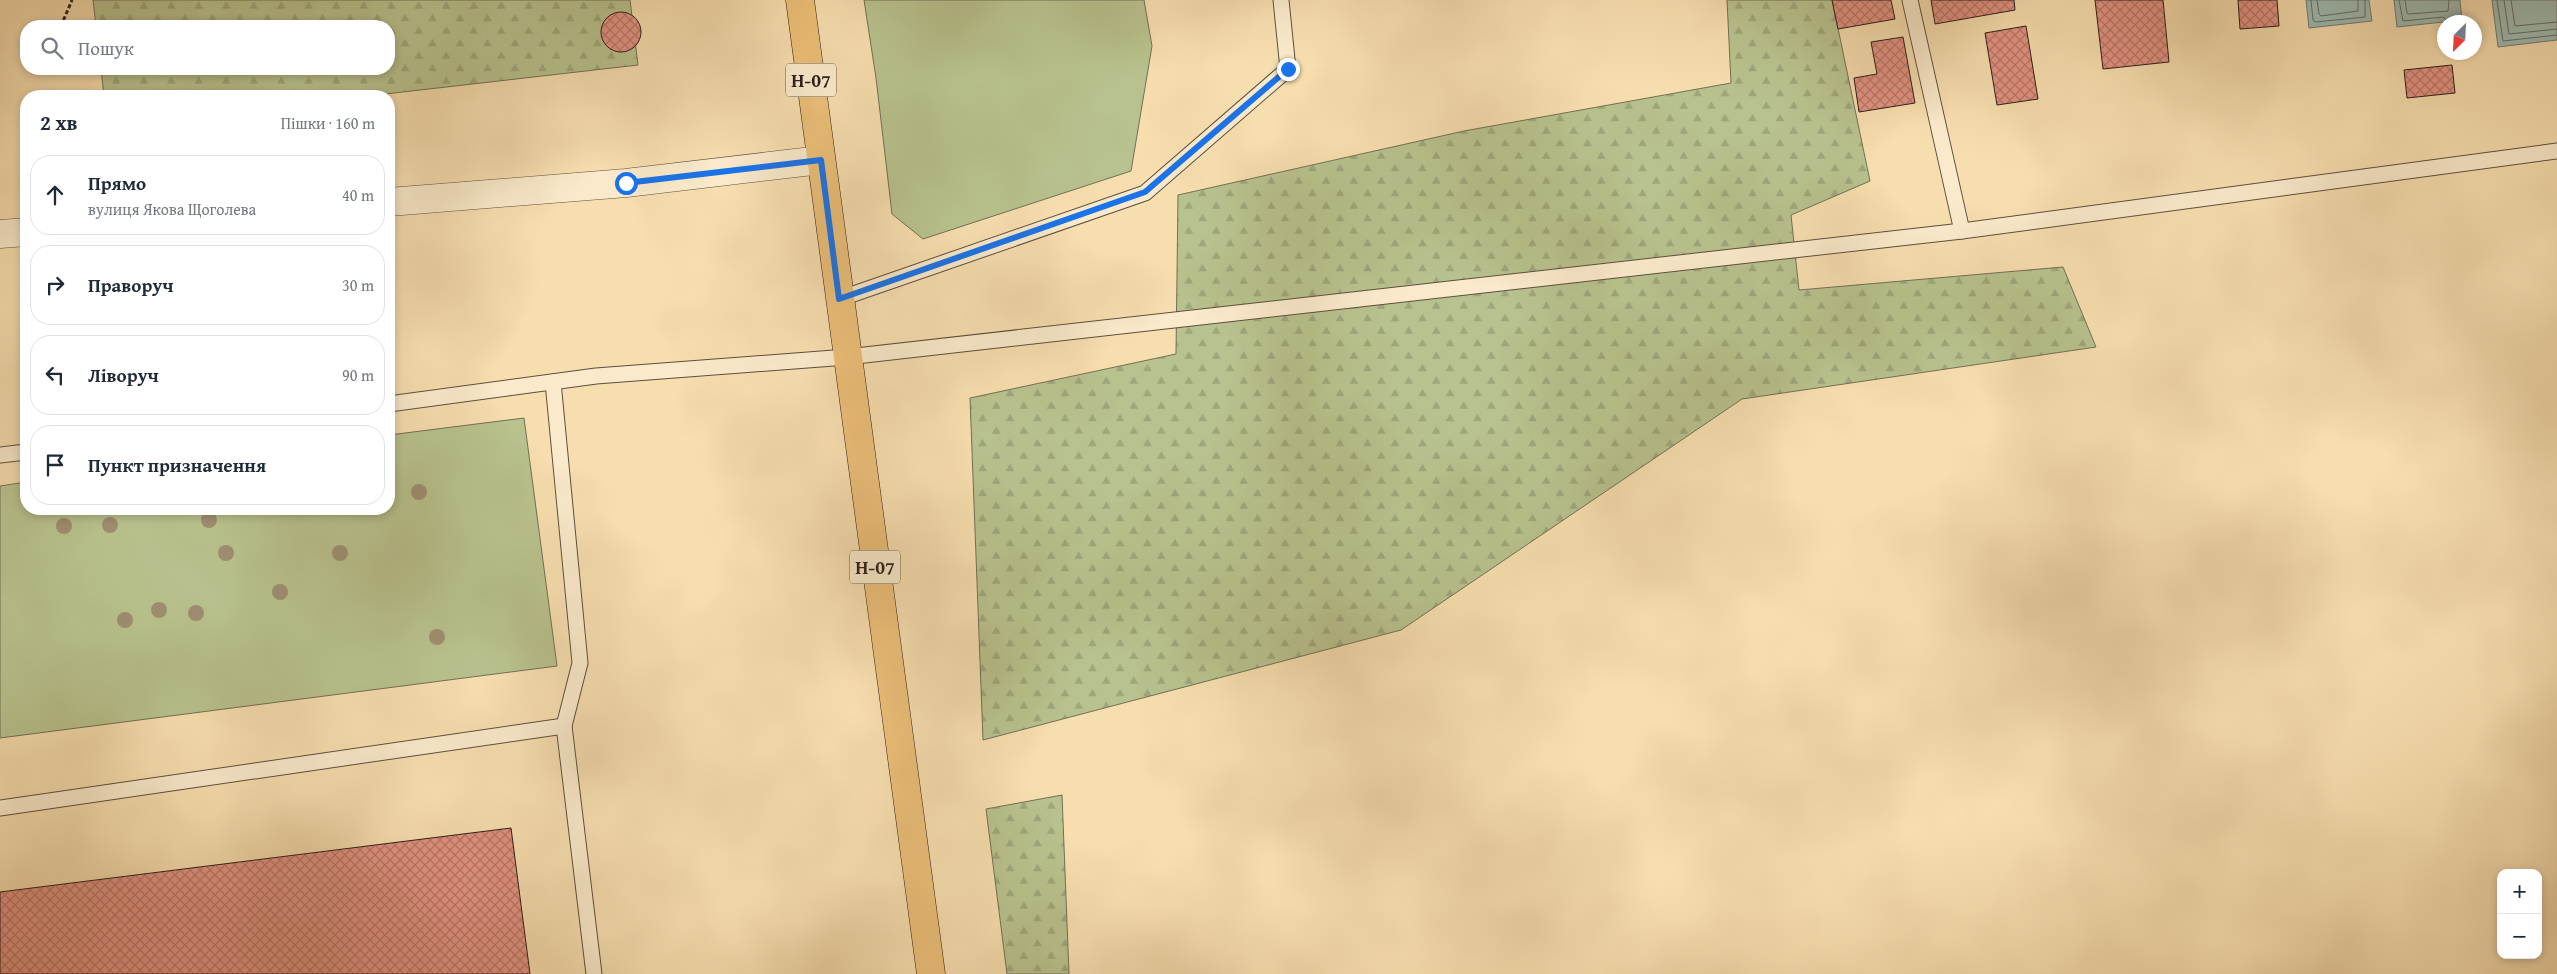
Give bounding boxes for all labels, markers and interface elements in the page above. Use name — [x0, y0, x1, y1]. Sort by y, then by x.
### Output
north arrow — [2437, 15, 2482, 60]
search box — [20, 20, 395, 75]
icon: search — [38, 34, 66, 62]
text: Пошук — [78, 34, 134, 62]
route end — [1277, 58, 1300, 81]
road number: Н-07 — [786, 64, 836, 96]
text: 2 хв — [40, 107, 78, 138]
text: Пішки · 160 m — [281, 111, 375, 135]
text: Прямо — [88, 169, 146, 197]
route start — [615, 172, 638, 195]
icon: ahead — [41, 181, 69, 209]
text: 40 m — [342, 183, 374, 207]
text: вулиця Якова Щоголева — [88, 197, 256, 221]
icon: right — [41, 271, 69, 299]
text: Праворуч — [88, 271, 173, 299]
text: 30 m — [342, 273, 374, 297]
icon: left — [41, 361, 69, 389]
text: Ліворуч — [88, 361, 159, 389]
text: 90 m — [342, 363, 374, 387]
icon: arrive — [41, 451, 69, 479]
text: Пункт призначення — [88, 451, 266, 479]
road number: Н-07 — [850, 550, 900, 584]
map controls — [2497, 869, 2542, 959]
button: + — [2497, 869, 2542, 914]
button: − — [2497, 914, 2542, 959]

